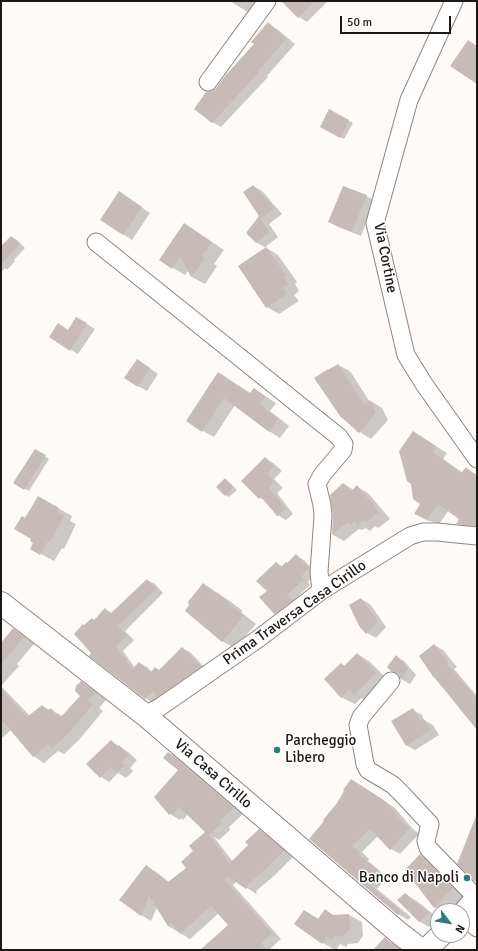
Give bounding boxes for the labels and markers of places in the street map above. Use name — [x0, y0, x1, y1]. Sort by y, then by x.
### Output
place label: Parcheggio Libero — [285, 732, 356, 767]
marker: Parcheggio Libero — [272, 745, 282, 755]
place label: Banco di Napoli — [359, 869, 459, 887]
marker: Banco di Napoli — [462, 873, 472, 883]

